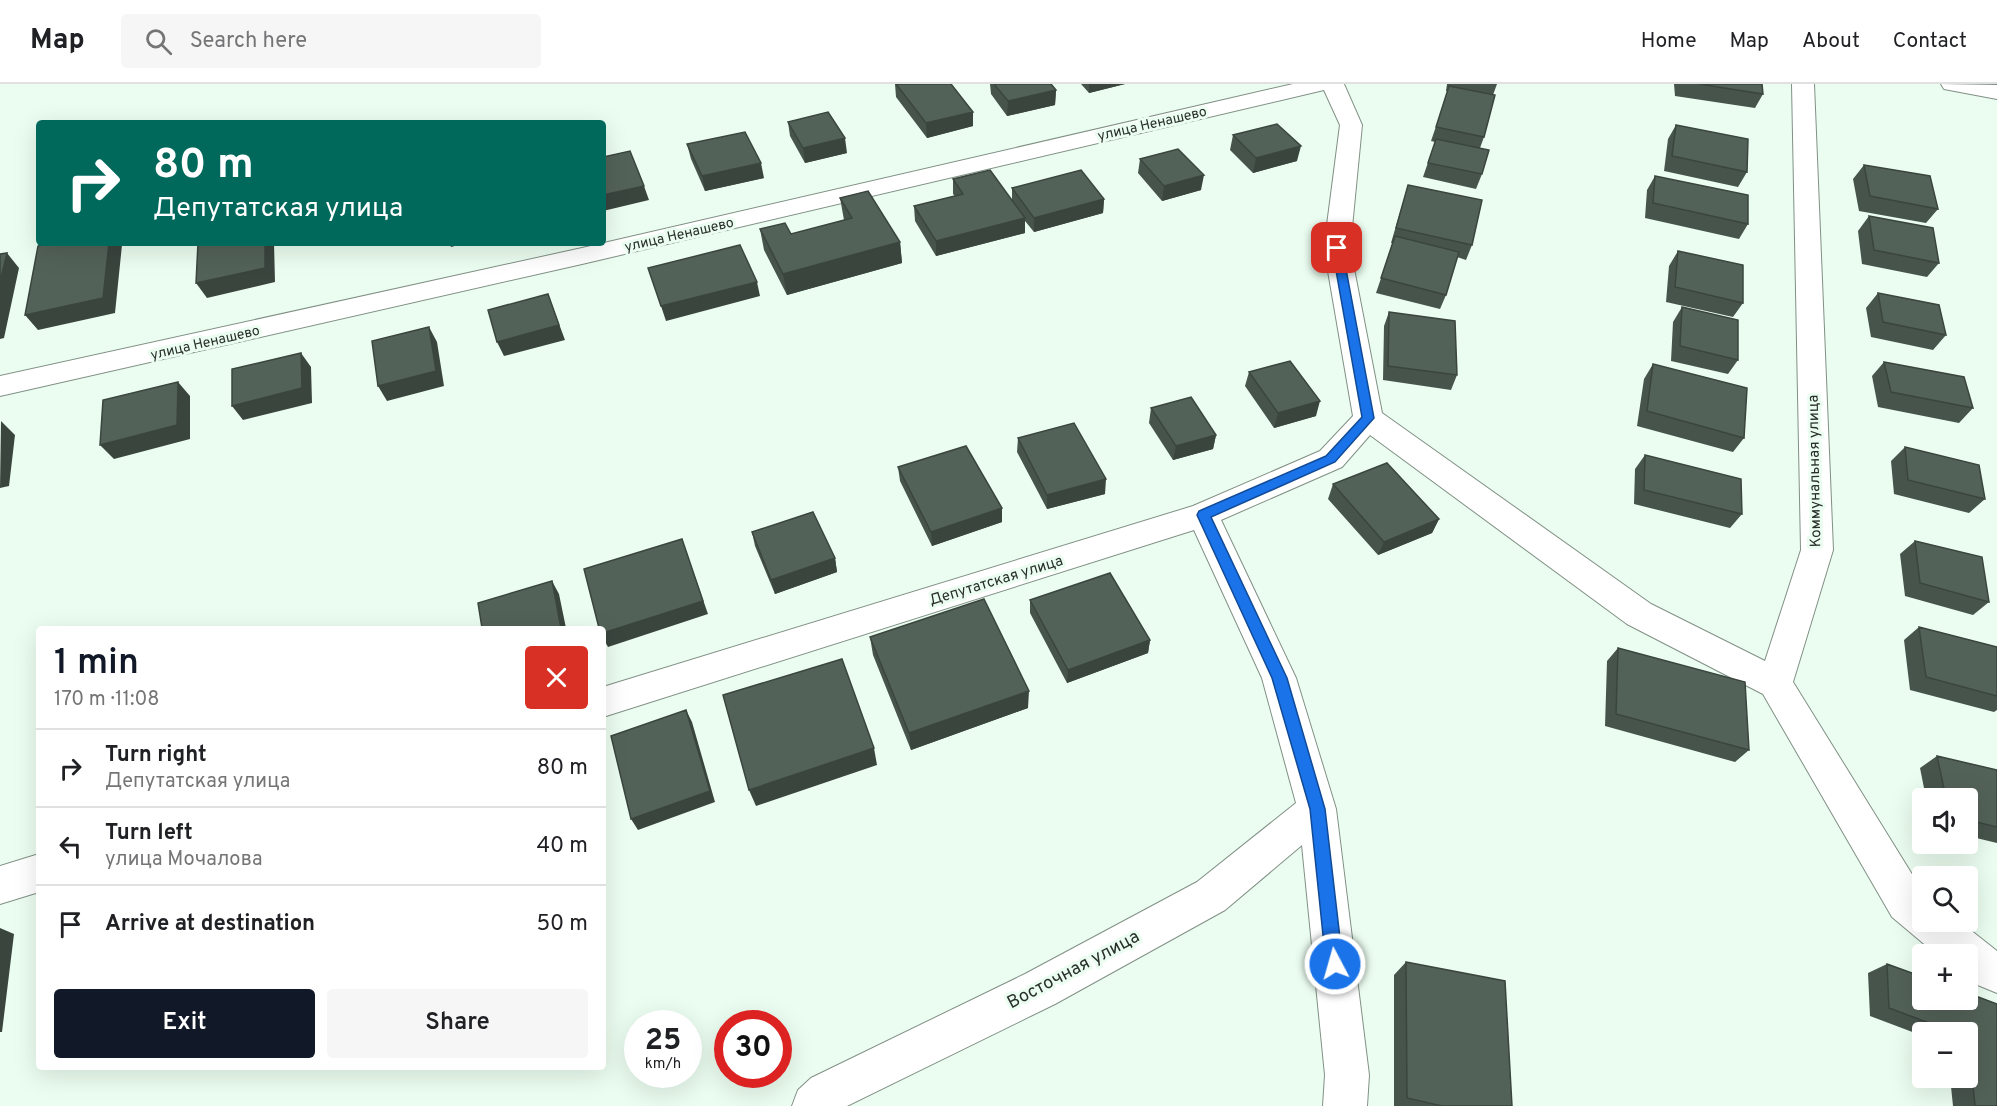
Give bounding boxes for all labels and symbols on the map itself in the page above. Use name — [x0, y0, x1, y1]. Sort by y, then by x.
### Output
street label: улица Ненашево — [1096, 104, 1209, 145]
street label: улица Ненашево — [623, 215, 736, 256]
pin — [1311, 222, 1362, 273]
street label: улица Ненашево — [149, 323, 262, 364]
street label: Коммунальная улица — [1805, 395, 1826, 547]
street label: Депутатская улица — [927, 552, 1066, 611]
street label: Восточная улица — [1004, 926, 1144, 1015]
position arrow — [1303, 932, 1367, 996]
speed limit sign: 30 — [714, 1010, 792, 1088]

